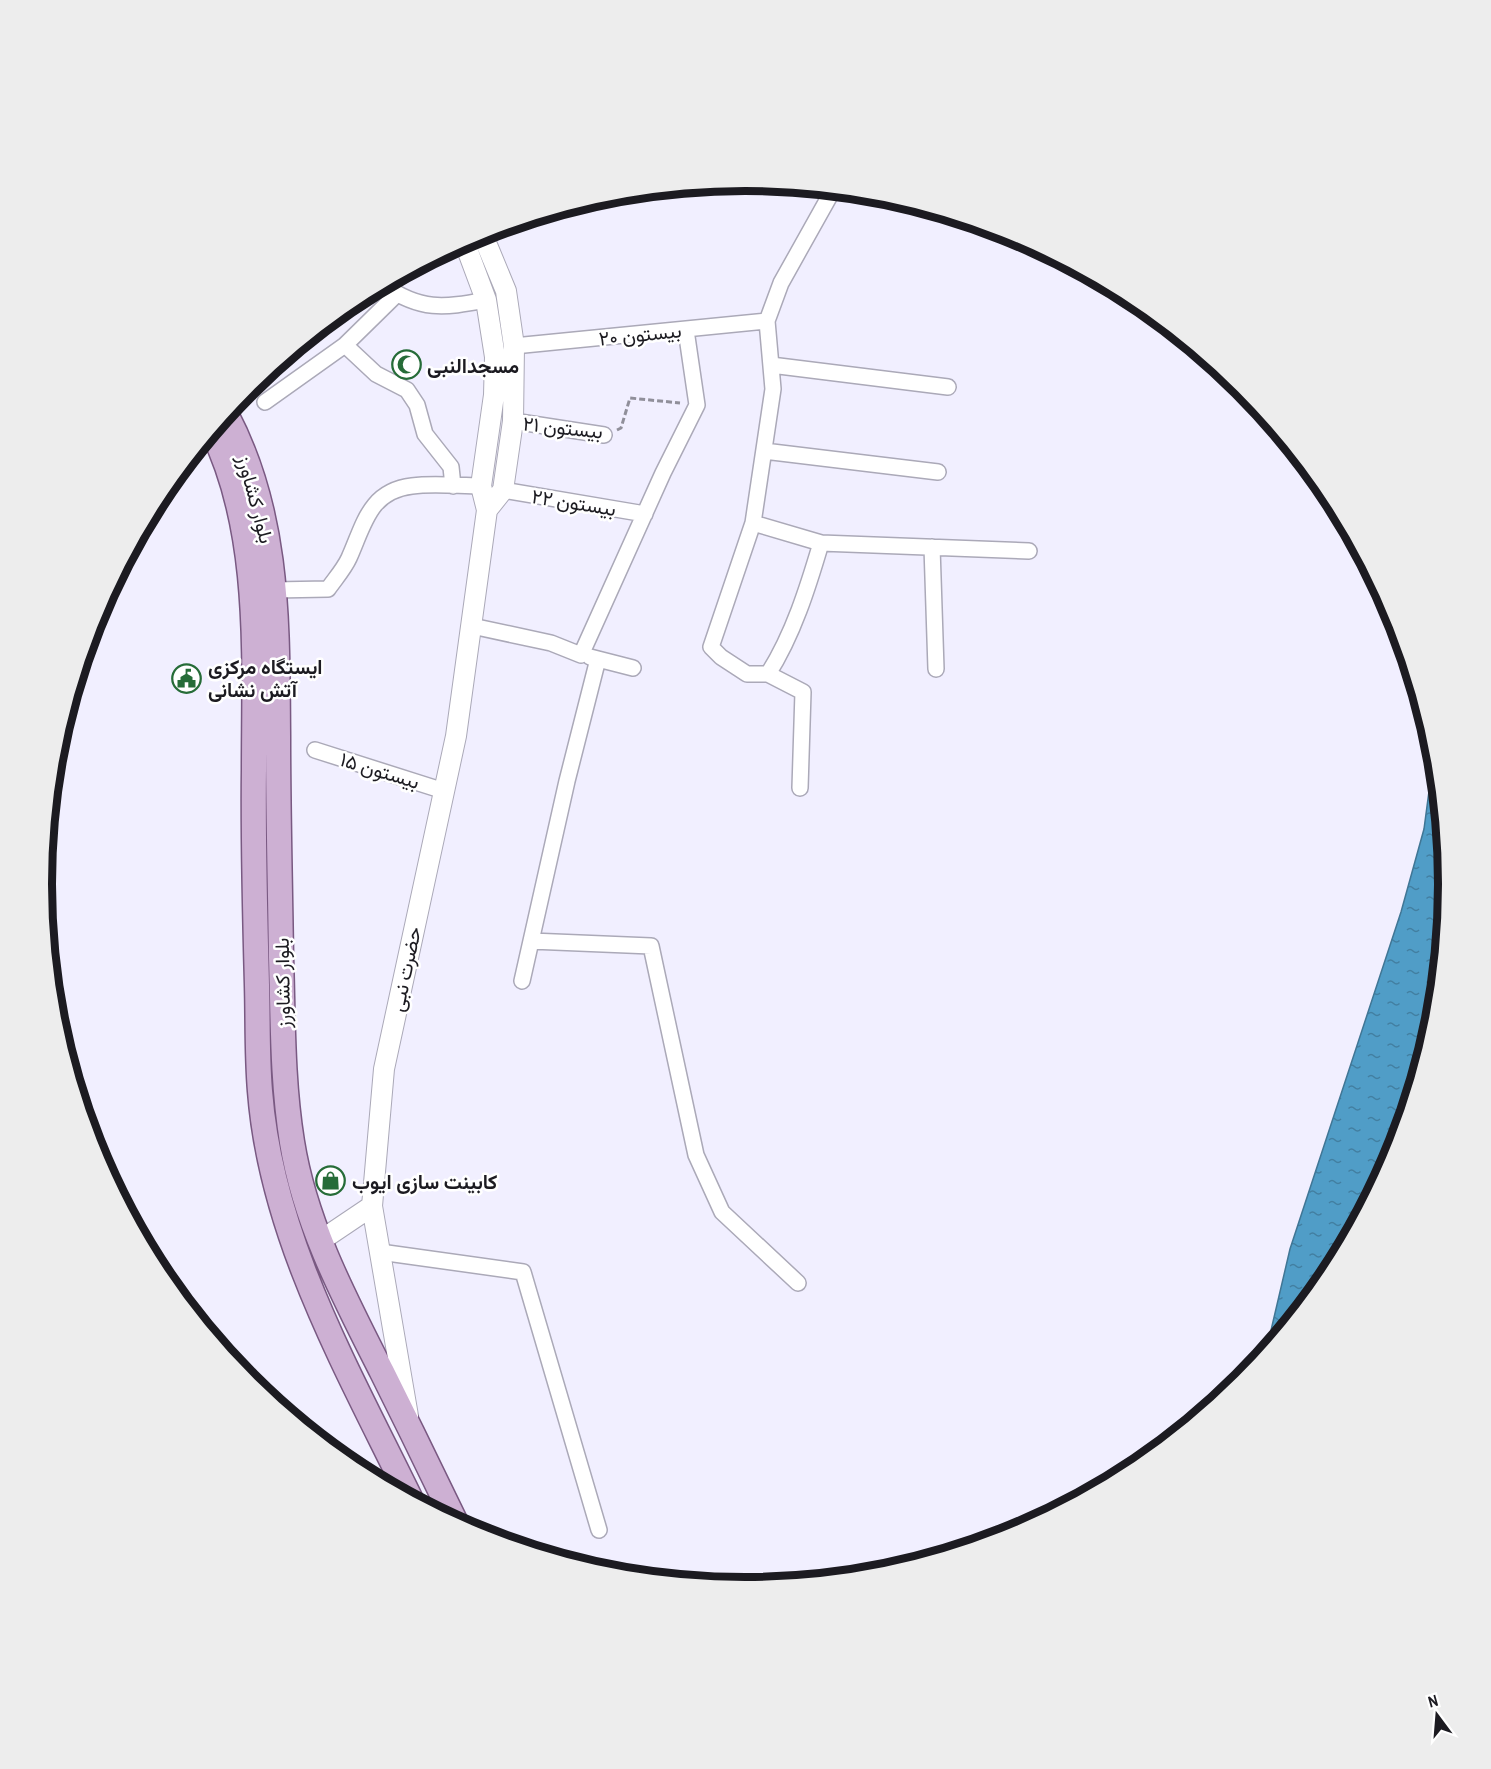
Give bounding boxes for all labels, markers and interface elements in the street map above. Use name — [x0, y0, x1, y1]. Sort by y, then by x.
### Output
street label: بیستون ۲۰ — [597, 316, 683, 352]
mosque icon: مسجدالنبی — [390, 349, 422, 381]
place label: مسجدالنبی — [427, 352, 519, 379]
street label: بیستون ۲۱ — [522, 409, 604, 445]
street label: بلوار کشاورز — [231, 451, 281, 546]
street label: بیستون ۲۲ — [530, 482, 618, 522]
place label: ایستگاه مرکزی آتش نشانی — [208, 653, 323, 703]
public building icon: ایستگاه مرکزی آتش نشانی — [171, 662, 203, 694]
street label: بیستون ۱۵ — [337, 745, 423, 795]
street label: حضرت نبی — [383, 924, 427, 1014]
street label: بلوار کشاورز — [268, 938, 296, 1029]
shop icon: کابینت سازی ایوب — [315, 1165, 347, 1197]
place label: کابینت سازی ایوب — [352, 1168, 497, 1195]
north arrow — [1407, 1685, 1467, 1745]
text: N — [1425, 1689, 1440, 1712]

